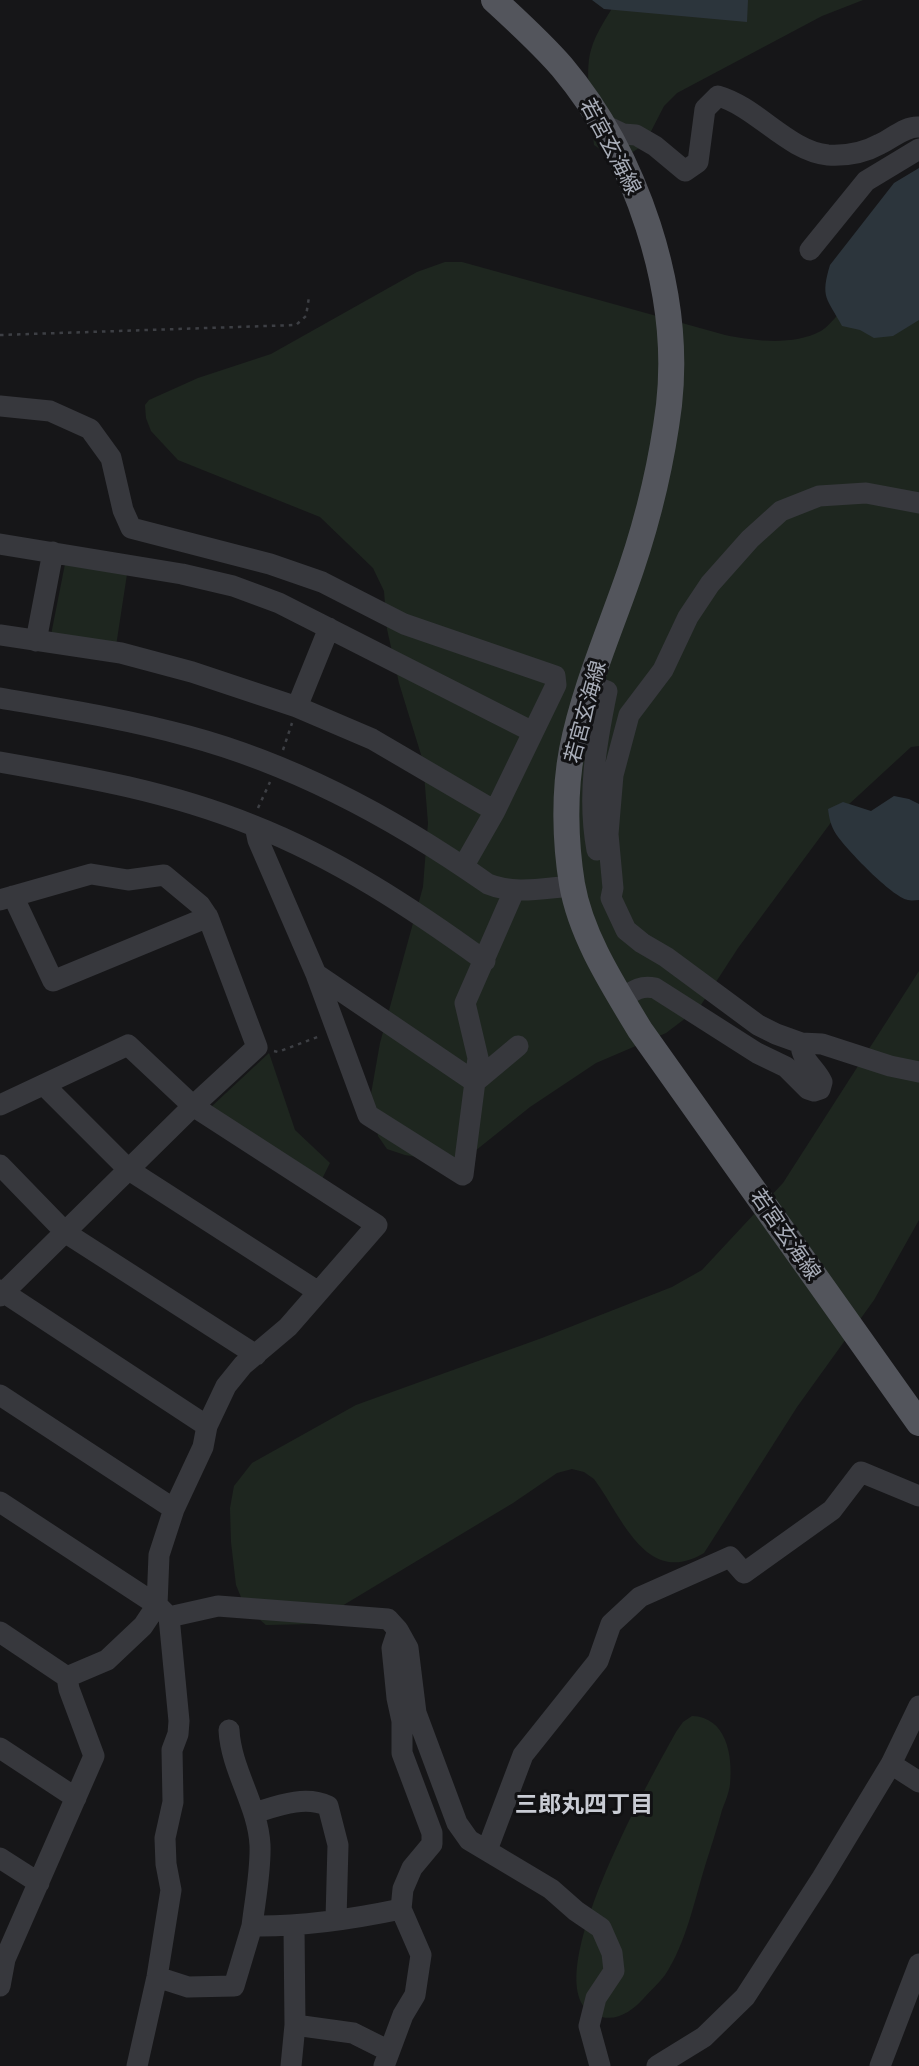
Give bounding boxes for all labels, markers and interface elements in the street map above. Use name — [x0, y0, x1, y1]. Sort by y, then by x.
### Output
street label: 若宮玄海線 — [574, 95, 646, 199]
street label: 若宮玄海線 — [560, 658, 612, 766]
street label: 若宮玄海線 — [745, 1185, 825, 1285]
district label: 三郎丸四丁目 — [515, 1791, 653, 1819]

